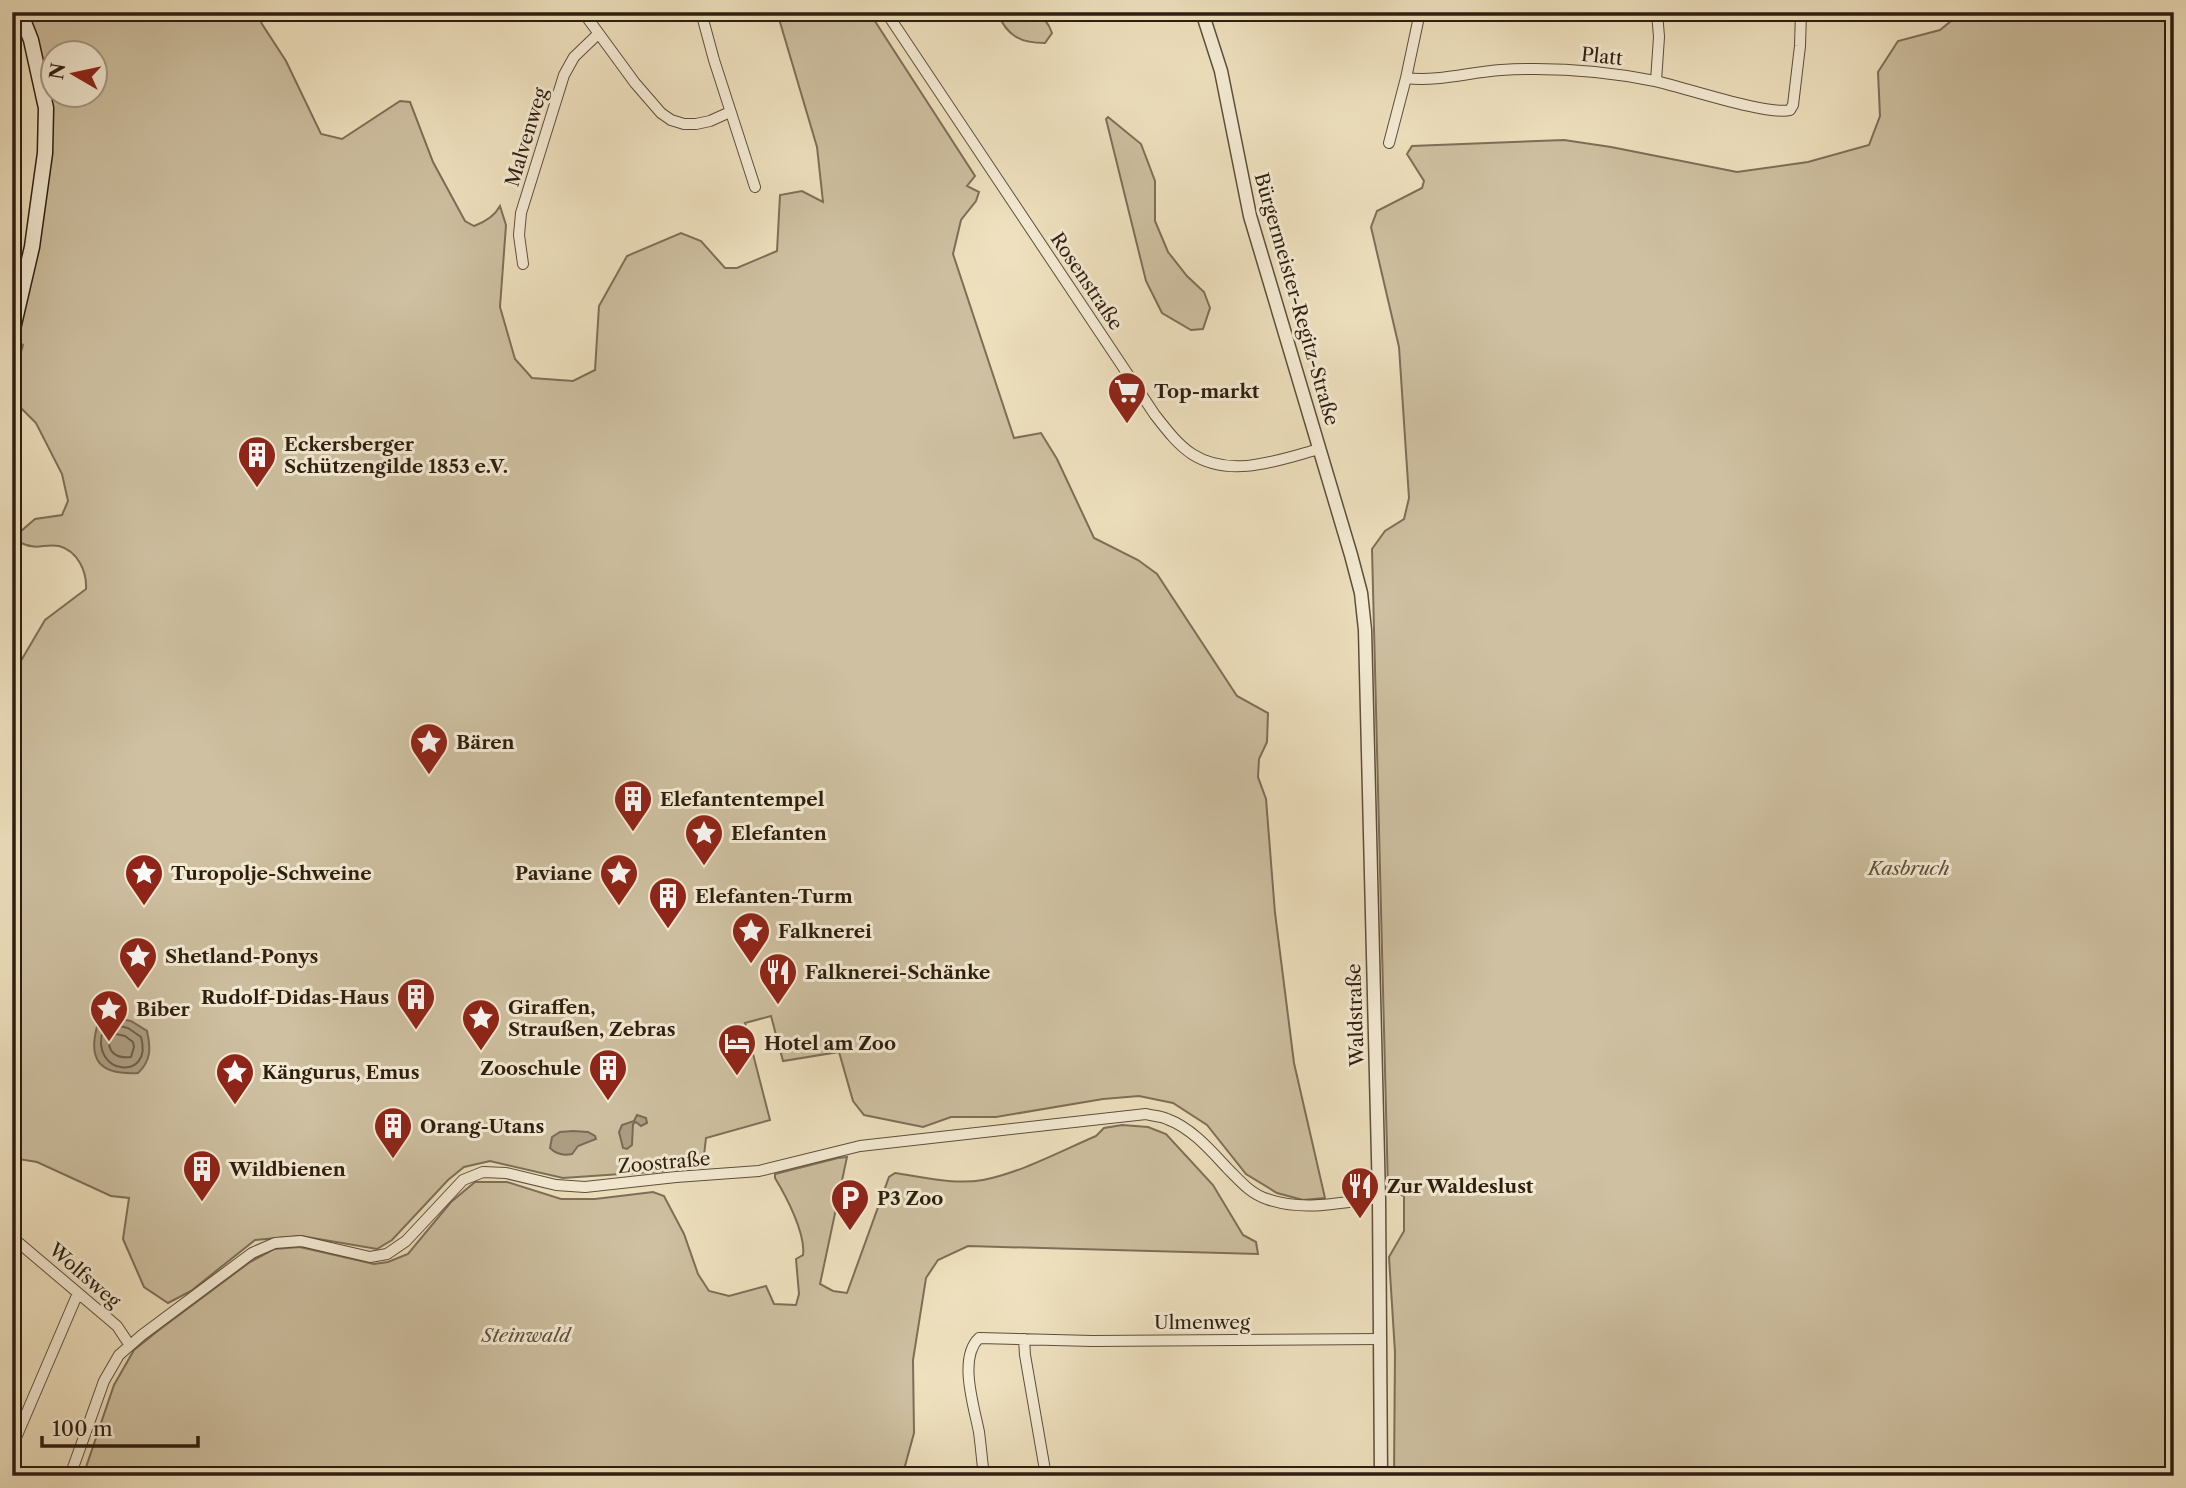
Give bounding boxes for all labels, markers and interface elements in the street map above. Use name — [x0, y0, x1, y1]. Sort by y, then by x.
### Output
north arrow — [38, 38, 108, 108]
street label: Platt — [1580, 43, 1624, 70]
text: N — [45, 61, 70, 81]
street label: Malvenweg — [501, 84, 553, 189]
street label: Bürgermeister-Regitz-Straße — [1249, 170, 1344, 428]
street label: Rosenstraße — [1045, 228, 1128, 334]
supermarket icon: Top-markt — [1106, 370, 1148, 425]
place label: Top-markt — [1154, 380, 1260, 403]
place label: Eckersberger Schützengilde 1853 e.V. — [284, 433, 508, 478]
building icon: Eckersberger Schützengilde 1853 e.V. — [236, 434, 278, 489]
place icon: Bären — [408, 721, 450, 776]
place label: Bären — [456, 731, 515, 754]
building icon: Elefantentempel — [612, 778, 654, 833]
place label: Elefantentempel — [660, 788, 825, 811]
place icon: Elefanten — [683, 812, 725, 867]
place label: Elefanten — [731, 822, 827, 845]
place icon: Turopolje-Schweine — [123, 852, 165, 907]
place icon: Paviane — [598, 852, 640, 907]
park label: Kasbruch — [1866, 857, 1950, 880]
place label: Turopolje-Schweine — [171, 862, 372, 885]
place label: Paviane — [515, 862, 592, 885]
building icon: Elefanten-Turm — [647, 875, 689, 930]
place label: Elefanten-Turm — [695, 885, 853, 908]
place icon: Falknerei — [730, 910, 772, 965]
place label: Falknerei — [778, 920, 872, 943]
place icon: Shetland-Ponys — [117, 935, 159, 990]
place label: Shetland-Ponys — [165, 945, 318, 968]
restaurant icon: Falknerei-Schänke — [757, 951, 799, 1006]
place label: Falknerei-Schänke — [805, 961, 990, 984]
street label: Waldstraße — [1342, 963, 1369, 1068]
building icon: Rudolf-Didas-Haus — [395, 976, 437, 1031]
place label: Rudolf-Didas-Haus — [201, 986, 389, 1009]
place icon: Biber — [88, 988, 130, 1043]
place label: Giraffen, Straußen, Zebras — [508, 996, 676, 1041]
place icon: Giraffen, Straußen, Zebras — [460, 997, 502, 1052]
place label: Biber — [136, 998, 191, 1021]
hotel icon: Hotel am Zoo — [716, 1022, 758, 1077]
place label: Hotel am Zoo — [764, 1032, 896, 1055]
building icon: Zooschule — [587, 1047, 629, 1102]
place icon: Kängurus, Emus — [214, 1051, 256, 1106]
place label: Zooschule — [480, 1057, 581, 1080]
place label: Kängurus, Emus — [262, 1061, 420, 1084]
building icon: Orang-Utans — [372, 1105, 414, 1160]
place label: Orang-Utans — [420, 1115, 544, 1138]
street label: Zoostraße — [617, 1147, 711, 1178]
building icon: Wildbienen — [181, 1148, 223, 1203]
place label: Wildbienen — [228, 1158, 346, 1181]
restaurant icon: Zur Waldeslust — [1339, 1165, 1381, 1220]
place label: Zur Waldeslust — [1387, 1175, 1534, 1198]
parking icon: P3 Zoo — [829, 1177, 871, 1232]
place label: P3 Zoo — [877, 1187, 943, 1210]
street label: Wolfsweg — [43, 1237, 126, 1313]
street label: Ulmenweg — [1154, 1311, 1251, 1334]
park label: Steinwald — [481, 1324, 572, 1347]
scale bar — [42, 1404, 198, 1448]
text: 100 m — [52, 1416, 113, 1441]

